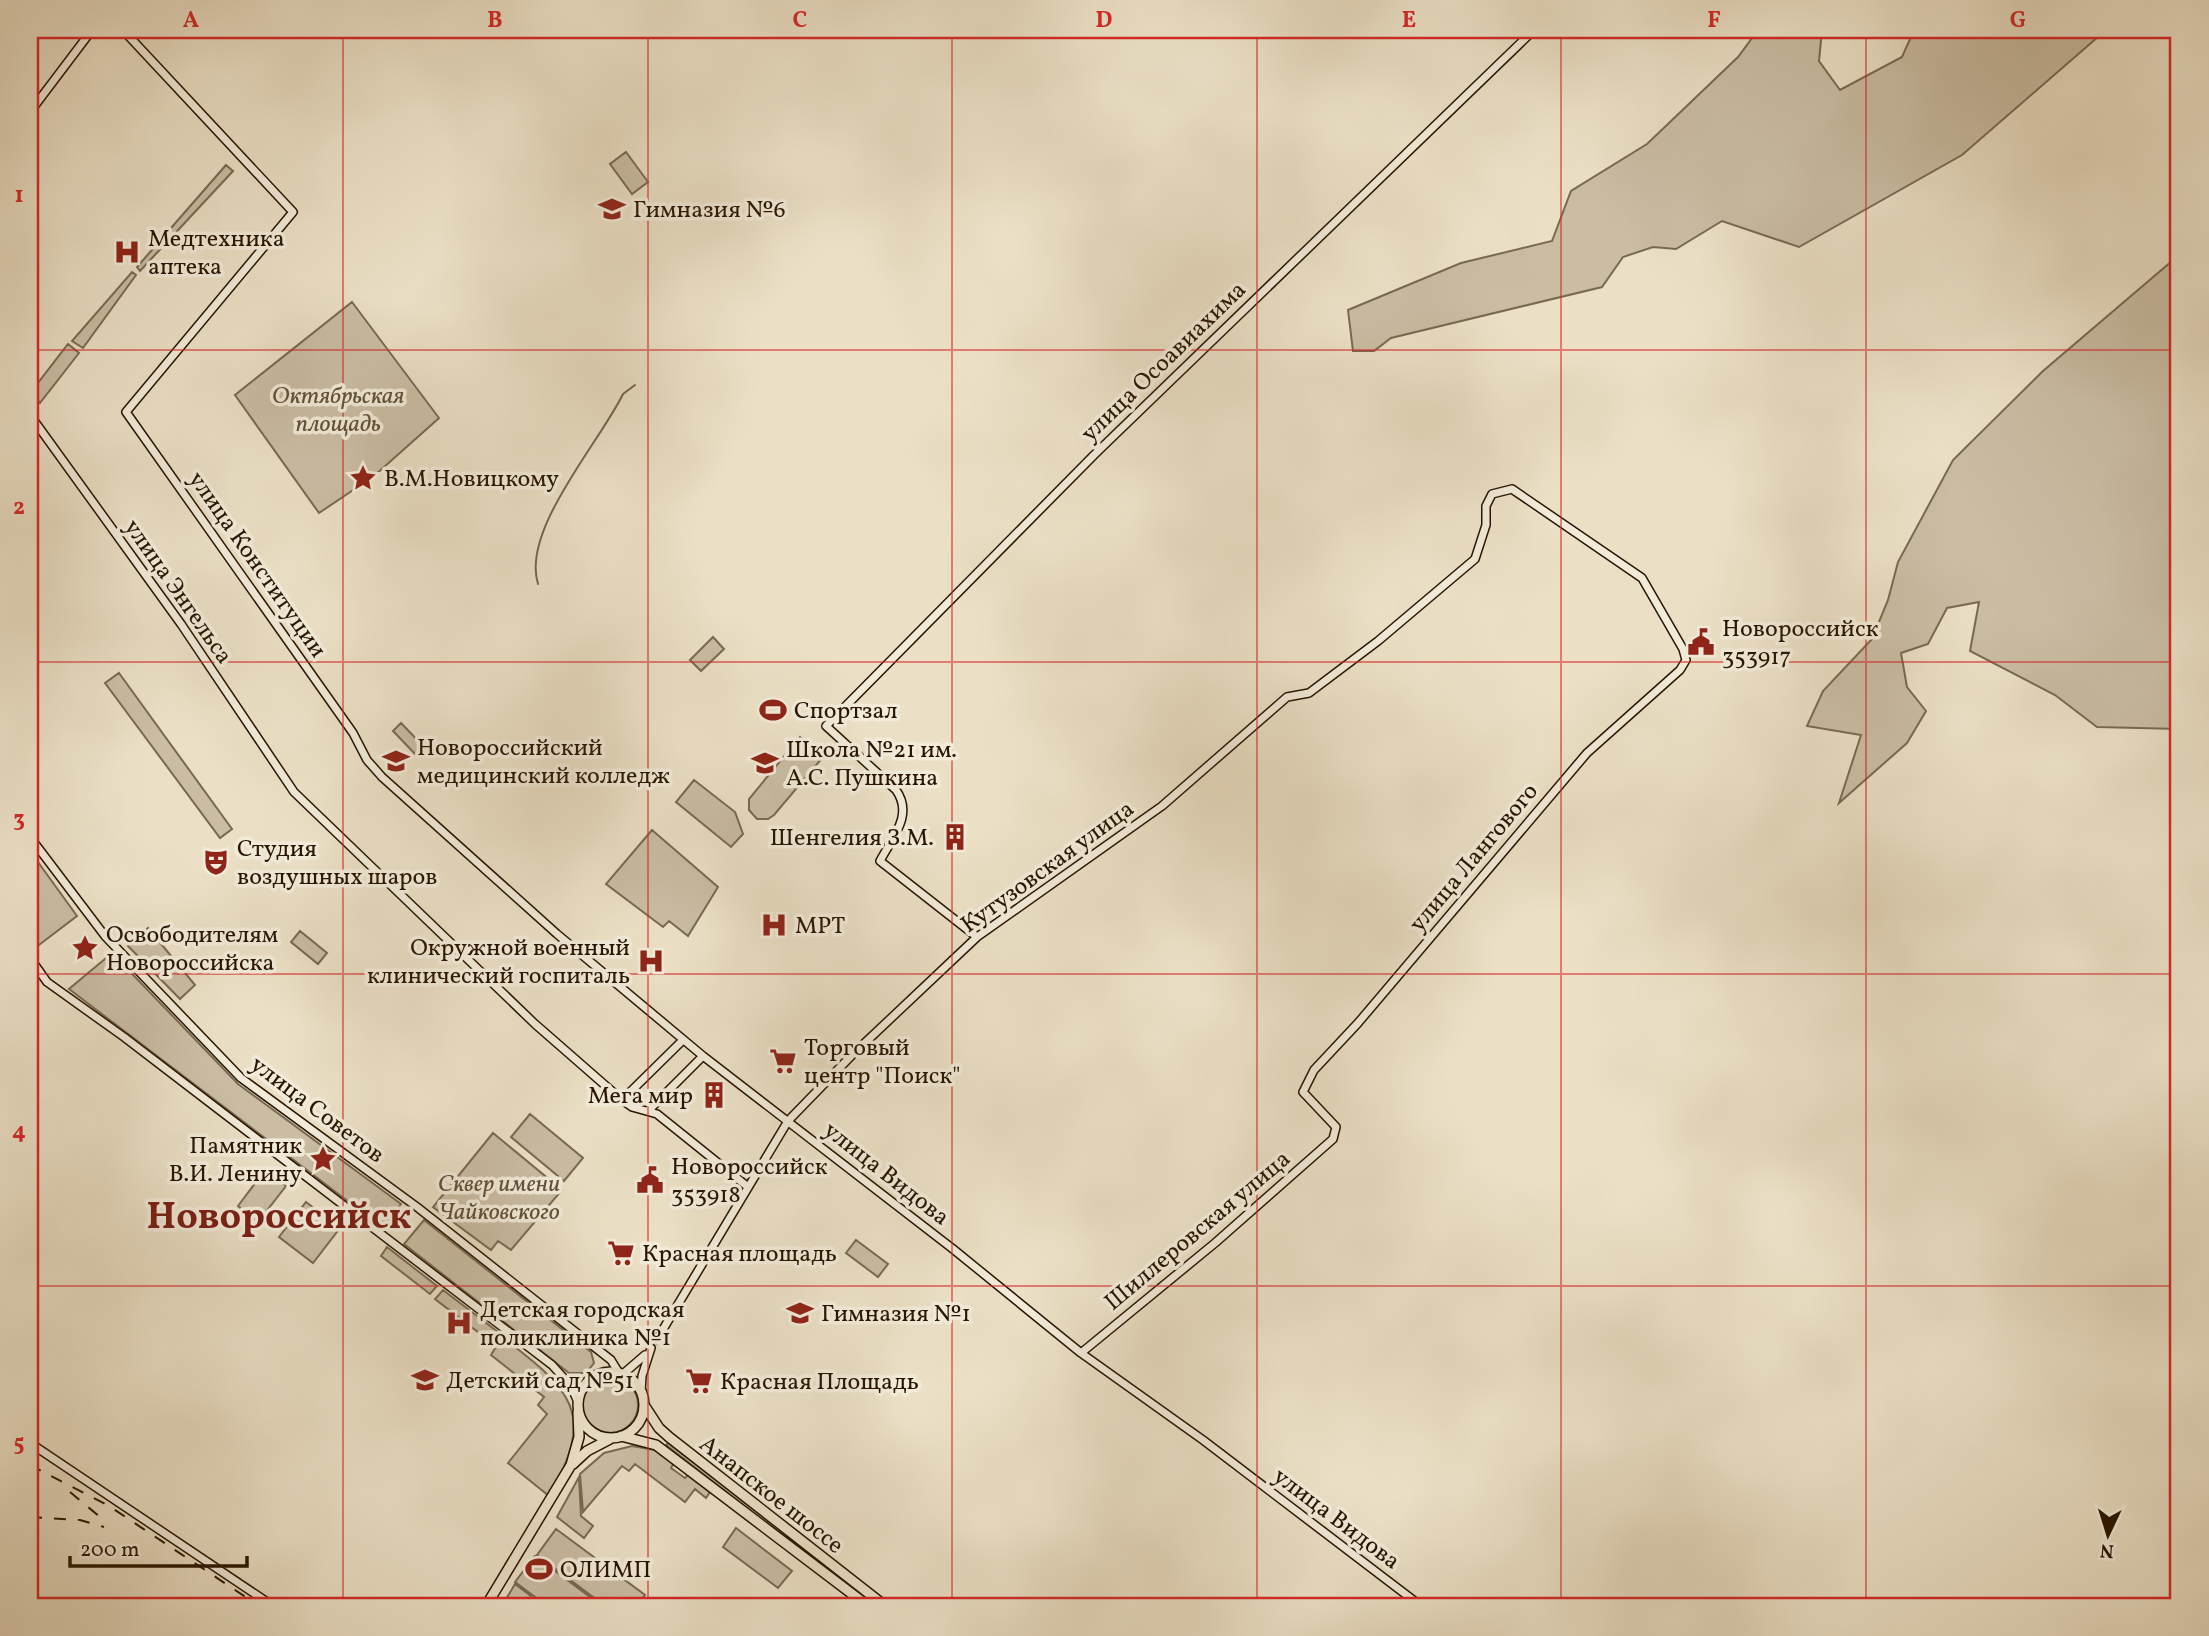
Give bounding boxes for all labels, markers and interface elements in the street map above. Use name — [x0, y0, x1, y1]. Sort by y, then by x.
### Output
text: A — [183, 5, 199, 37]
text: B — [487, 5, 503, 37]
text: C — [793, 5, 807, 37]
text: D — [1096, 5, 1113, 37]
text: E — [1402, 5, 1416, 37]
text: F — [1707, 5, 1721, 37]
text: G — [2010, 5, 2026, 37]
text: 1 — [14, 180, 24, 212]
school or university icon: Гимназия №6 — [597, 194, 627, 224]
place label: Гимназия №6 — [633, 194, 786, 228]
place label: Медтехника аптека — [148, 223, 285, 285]
hospital icon: Медтехника аптека — [112, 237, 142, 267]
street label: улица Осоавиахима — [1074, 274, 1255, 451]
park label: Октябрьская площадь — [272, 380, 404, 442]
place icon: В.М.Новицкому — [348, 463, 378, 493]
place label: В.М.Новицкому — [384, 463, 559, 497]
street label: улица Конституции — [179, 465, 334, 665]
text: 2 — [13, 492, 25, 524]
street label: улица Энгельса — [115, 513, 240, 672]
place label: Новороссийск 353917 — [1722, 613, 1879, 675]
public building icon: Новороссийск 353917 — [1686, 627, 1716, 657]
sports icon: Спортзал — [758, 695, 788, 725]
place label: Спортзал — [794, 695, 898, 729]
place label: Новороссийский медицинский колледж — [417, 732, 670, 794]
place label: Школа №21 им. А.С. Пушкина — [786, 734, 957, 796]
school or university icon: Новороссийский медицинский колледж — [381, 746, 411, 776]
school or university icon: Школа №21 им. А.С. Пушкина — [750, 748, 780, 778]
street label: улица Лангового — [1402, 776, 1547, 940]
street label: Кутузовская улица — [954, 793, 1142, 942]
text: 3 — [13, 804, 25, 836]
place label: Шенгелия З.М. — [770, 822, 934, 856]
building icon: Шенгелия З.М. — [940, 822, 970, 852]
place label: Студия воздушных шаров — [237, 833, 437, 895]
theatre icon: Студия воздушных шаров — [201, 847, 231, 877]
hospital icon: МРТ — [759, 910, 789, 940]
place label: МРТ — [795, 910, 845, 944]
place label: Освободителям Новороссийска — [106, 919, 278, 981]
place label: Окружной военный клинический госпиталь — [367, 932, 630, 994]
place icon: Освободителям Новороссийска — [70, 933, 100, 963]
hospital icon: Окружной военный клинический госпиталь — [636, 946, 666, 976]
place label: Торговый центр "Поиск" — [804, 1032, 961, 1094]
supermarket icon: Торговый центр "Поиск" — [768, 1046, 798, 1076]
street label: улица Советов — [242, 1049, 391, 1172]
place label: Мега мир — [588, 1080, 693, 1114]
building icon: Мега мир — [699, 1080, 729, 1110]
street label: улица Видова — [816, 1114, 956, 1235]
text: 4 — [12, 1116, 26, 1148]
place label: Памятник В.И. Ленину — [169, 1130, 302, 1192]
street label: Шиллеровская улица — [1098, 1143, 1299, 1320]
place icon: Памятник В.И. Ленину — [308, 1144, 338, 1174]
place label: Новороссийск 353918 — [671, 1151, 828, 1213]
public building icon: Новороссийск 353918 — [635, 1165, 665, 1195]
park label: Сквер имени Чайковского — [438, 1168, 560, 1230]
district label: Новороссийск — [147, 1192, 412, 1245]
supermarket icon: Красная площадь — [606, 1238, 636, 1268]
place label: Красная площадь — [642, 1238, 837, 1272]
place label: Детская городская поликлиника №1 — [480, 1294, 685, 1356]
school or university icon: Гимназия №1 — [785, 1298, 815, 1328]
place label: Гимназия №1 — [821, 1298, 971, 1332]
hospital icon: Детская городская поликлиника №1 — [444, 1308, 474, 1338]
school or university icon: Детский сад №51 — [410, 1365, 440, 1395]
place label: Детский сад №51 — [446, 1365, 634, 1399]
supermarket icon: Красная Площадь — [684, 1366, 714, 1396]
place label: Красная Площадь — [720, 1366, 919, 1400]
text: 5 — [13, 1428, 25, 1460]
street label: Анапское шоссе — [691, 1428, 850, 1563]
street label: улица Видова — [1265, 1460, 1407, 1579]
north arrow — [2072, 1500, 2142, 1570]
scale bar — [70, 1524, 247, 1568]
text: 200 m — [80, 1536, 140, 1565]
text: N — [2099, 1536, 2115, 1563]
sports icon: ОЛИМП — [524, 1554, 554, 1584]
place label: ОЛИМП — [560, 1554, 651, 1588]

